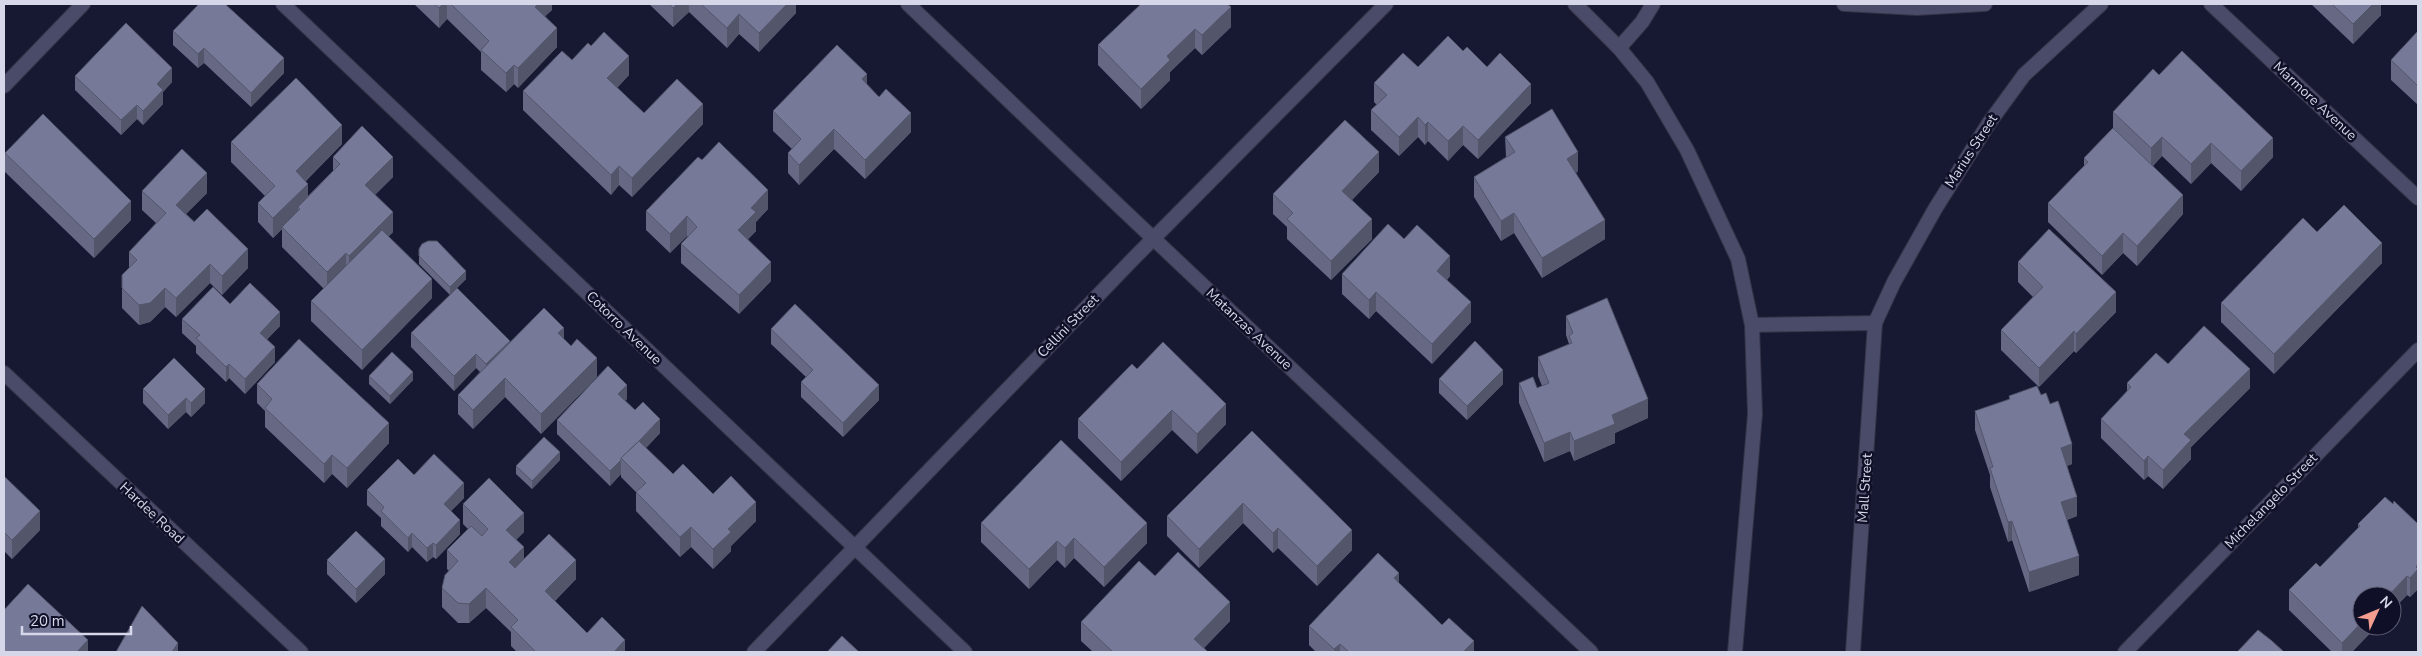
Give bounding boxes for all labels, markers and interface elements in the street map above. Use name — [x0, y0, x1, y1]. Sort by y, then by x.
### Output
street label: Marmore Avenue — [2269, 57, 2361, 145]
street label: Marius Street — [1940, 111, 2002, 191]
street label: Matanzas Avenue — [1202, 284, 1296, 374]
street label: Cotorro Avenue — [582, 287, 666, 369]
street label: Cellini Street — [1033, 290, 1103, 362]
street label: Michelangelo Street — [2220, 449, 2322, 553]
street label: Mall Street — [1853, 453, 1877, 523]
street label: Hardee Road — [115, 478, 189, 548]
north arrow — [2352, 586, 2402, 636]
text: N — [2376, 592, 2396, 613]
scale bar — [22, 604, 131, 636]
text: 20 m — [30, 611, 65, 631]

